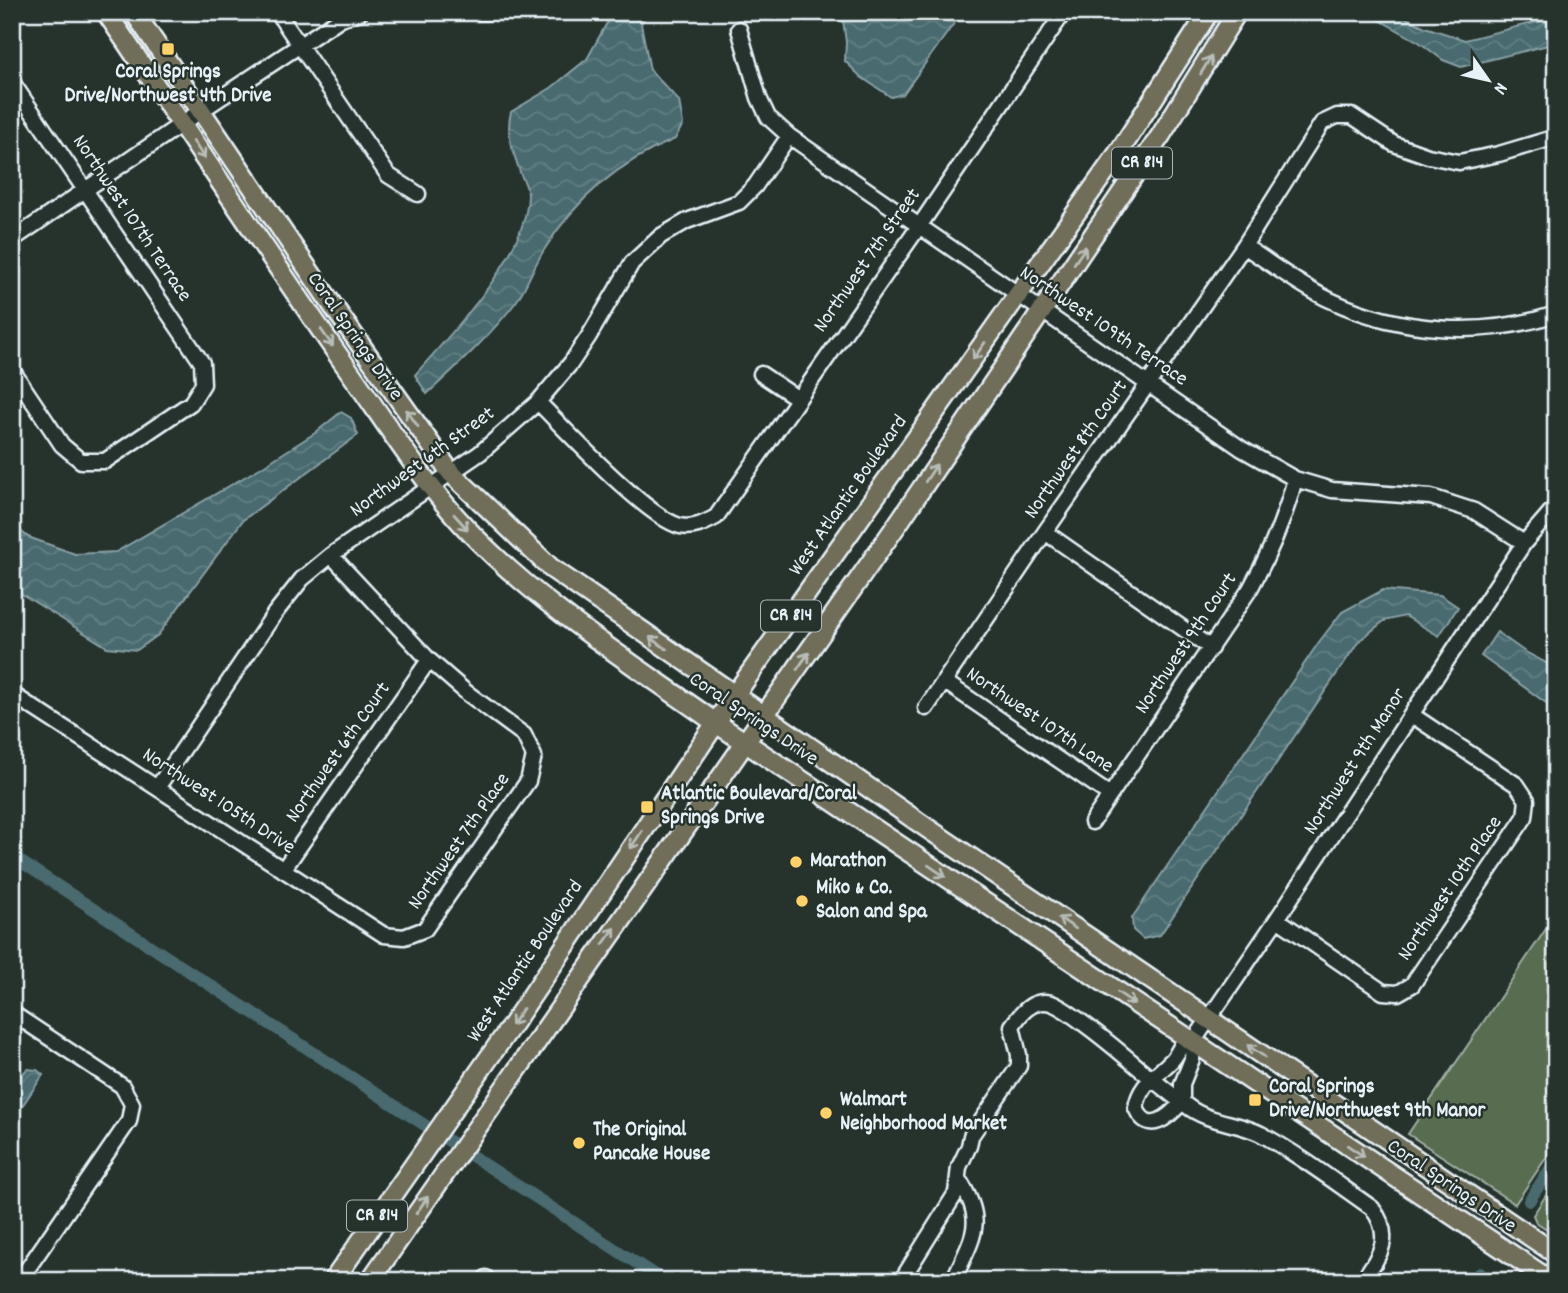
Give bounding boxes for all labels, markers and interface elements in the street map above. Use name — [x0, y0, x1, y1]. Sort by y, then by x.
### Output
marker: Coral Springs Drive/Northwest 4th Drive — [160, 41, 176, 57]
north arrow — [1452, 46, 1522, 116]
one-way arrow — [1199, 55, 1213, 75]
place label: Coral Springs Drive/Northwest 4th Drive — [65, 58, 271, 112]
text: N — [1485, 76, 1513, 99]
street label: Northwest 107th Terrace — [64, 129, 198, 309]
one-way arrow — [193, 139, 207, 159]
road number: CR 814 — [1112, 148, 1172, 178]
street label: Northwest 7th Street — [807, 182, 929, 339]
one-way arrow — [1073, 245, 1087, 265]
street label: Northwest 109th Terrace — [1013, 259, 1193, 395]
street label: Coral Springs Drive — [298, 267, 410, 407]
one-way arrow — [320, 328, 334, 347]
one-way arrow — [972, 341, 986, 360]
street label: Northwest 8th Court — [1018, 374, 1136, 526]
street label: Northwest 6th Street — [344, 400, 502, 526]
one-way arrow — [405, 409, 419, 428]
street label: West Atlantic Boulevard — [782, 410, 916, 582]
one-way arrow — [925, 464, 939, 484]
one-way arrow — [453, 512, 469, 530]
street label: Northwest 9th Court — [1128, 567, 1246, 721]
road number: CR 814 — [761, 600, 821, 632]
one-way arrow — [649, 636, 668, 650]
one-way arrow — [796, 651, 810, 671]
street label: Northwest 107th Lane — [959, 660, 1119, 782]
street label: Coral Springs Drive — [682, 665, 824, 775]
street label: Northwest 6th Court — [279, 676, 399, 830]
street label: Northwest 9th Manor — [1297, 682, 1415, 841]
street label: Northwest 105th Drive — [135, 741, 301, 863]
street label: Northwest 7th Place — [401, 767, 519, 917]
place label: Atlantic Boulevard/Coral Springs Drive — [661, 780, 858, 834]
marker: Atlantic Boulevard/Coral Springs Drive — [639, 799, 655, 815]
street label: Northwest 10th Place — [1391, 810, 1511, 968]
one-way arrow — [629, 830, 643, 850]
place label: Marathon — [810, 847, 887, 877]
marker: Marathon — [788, 854, 804, 870]
one-way arrow — [926, 864, 946, 878]
place label: Miko & Co. Salon and Spa — [816, 874, 928, 928]
street label: West Atlantic Boulevard — [460, 875, 592, 1049]
marker: Miko & Co. Salon and Spa — [794, 893, 810, 909]
one-way arrow — [1058, 916, 1077, 930]
one-way arrow — [602, 927, 616, 946]
one-way arrow — [1115, 991, 1135, 1005]
one-way arrow — [510, 1007, 524, 1027]
one-way arrow — [1247, 1044, 1266, 1058]
place label: Coral Springs Drive/Northwest 9th Manor — [1269, 1073, 1486, 1127]
place label: Walmart Neighborhood Market — [840, 1086, 1007, 1140]
marker: Coral Springs Drive/Northwest 9th Manor — [1247, 1092, 1263, 1108]
marker: Walmart Neighborhood Market — [818, 1105, 834, 1121]
place label: The Original Pancake House — [593, 1116, 710, 1170]
street label: Coral Springs Drive — [1380, 1132, 1522, 1242]
marker: The Original Pancake House — [571, 1135, 587, 1151]
one-way arrow — [1346, 1143, 1365, 1158]
one-way arrow — [415, 1196, 429, 1215]
road number: CR 814 — [347, 1200, 407, 1232]

